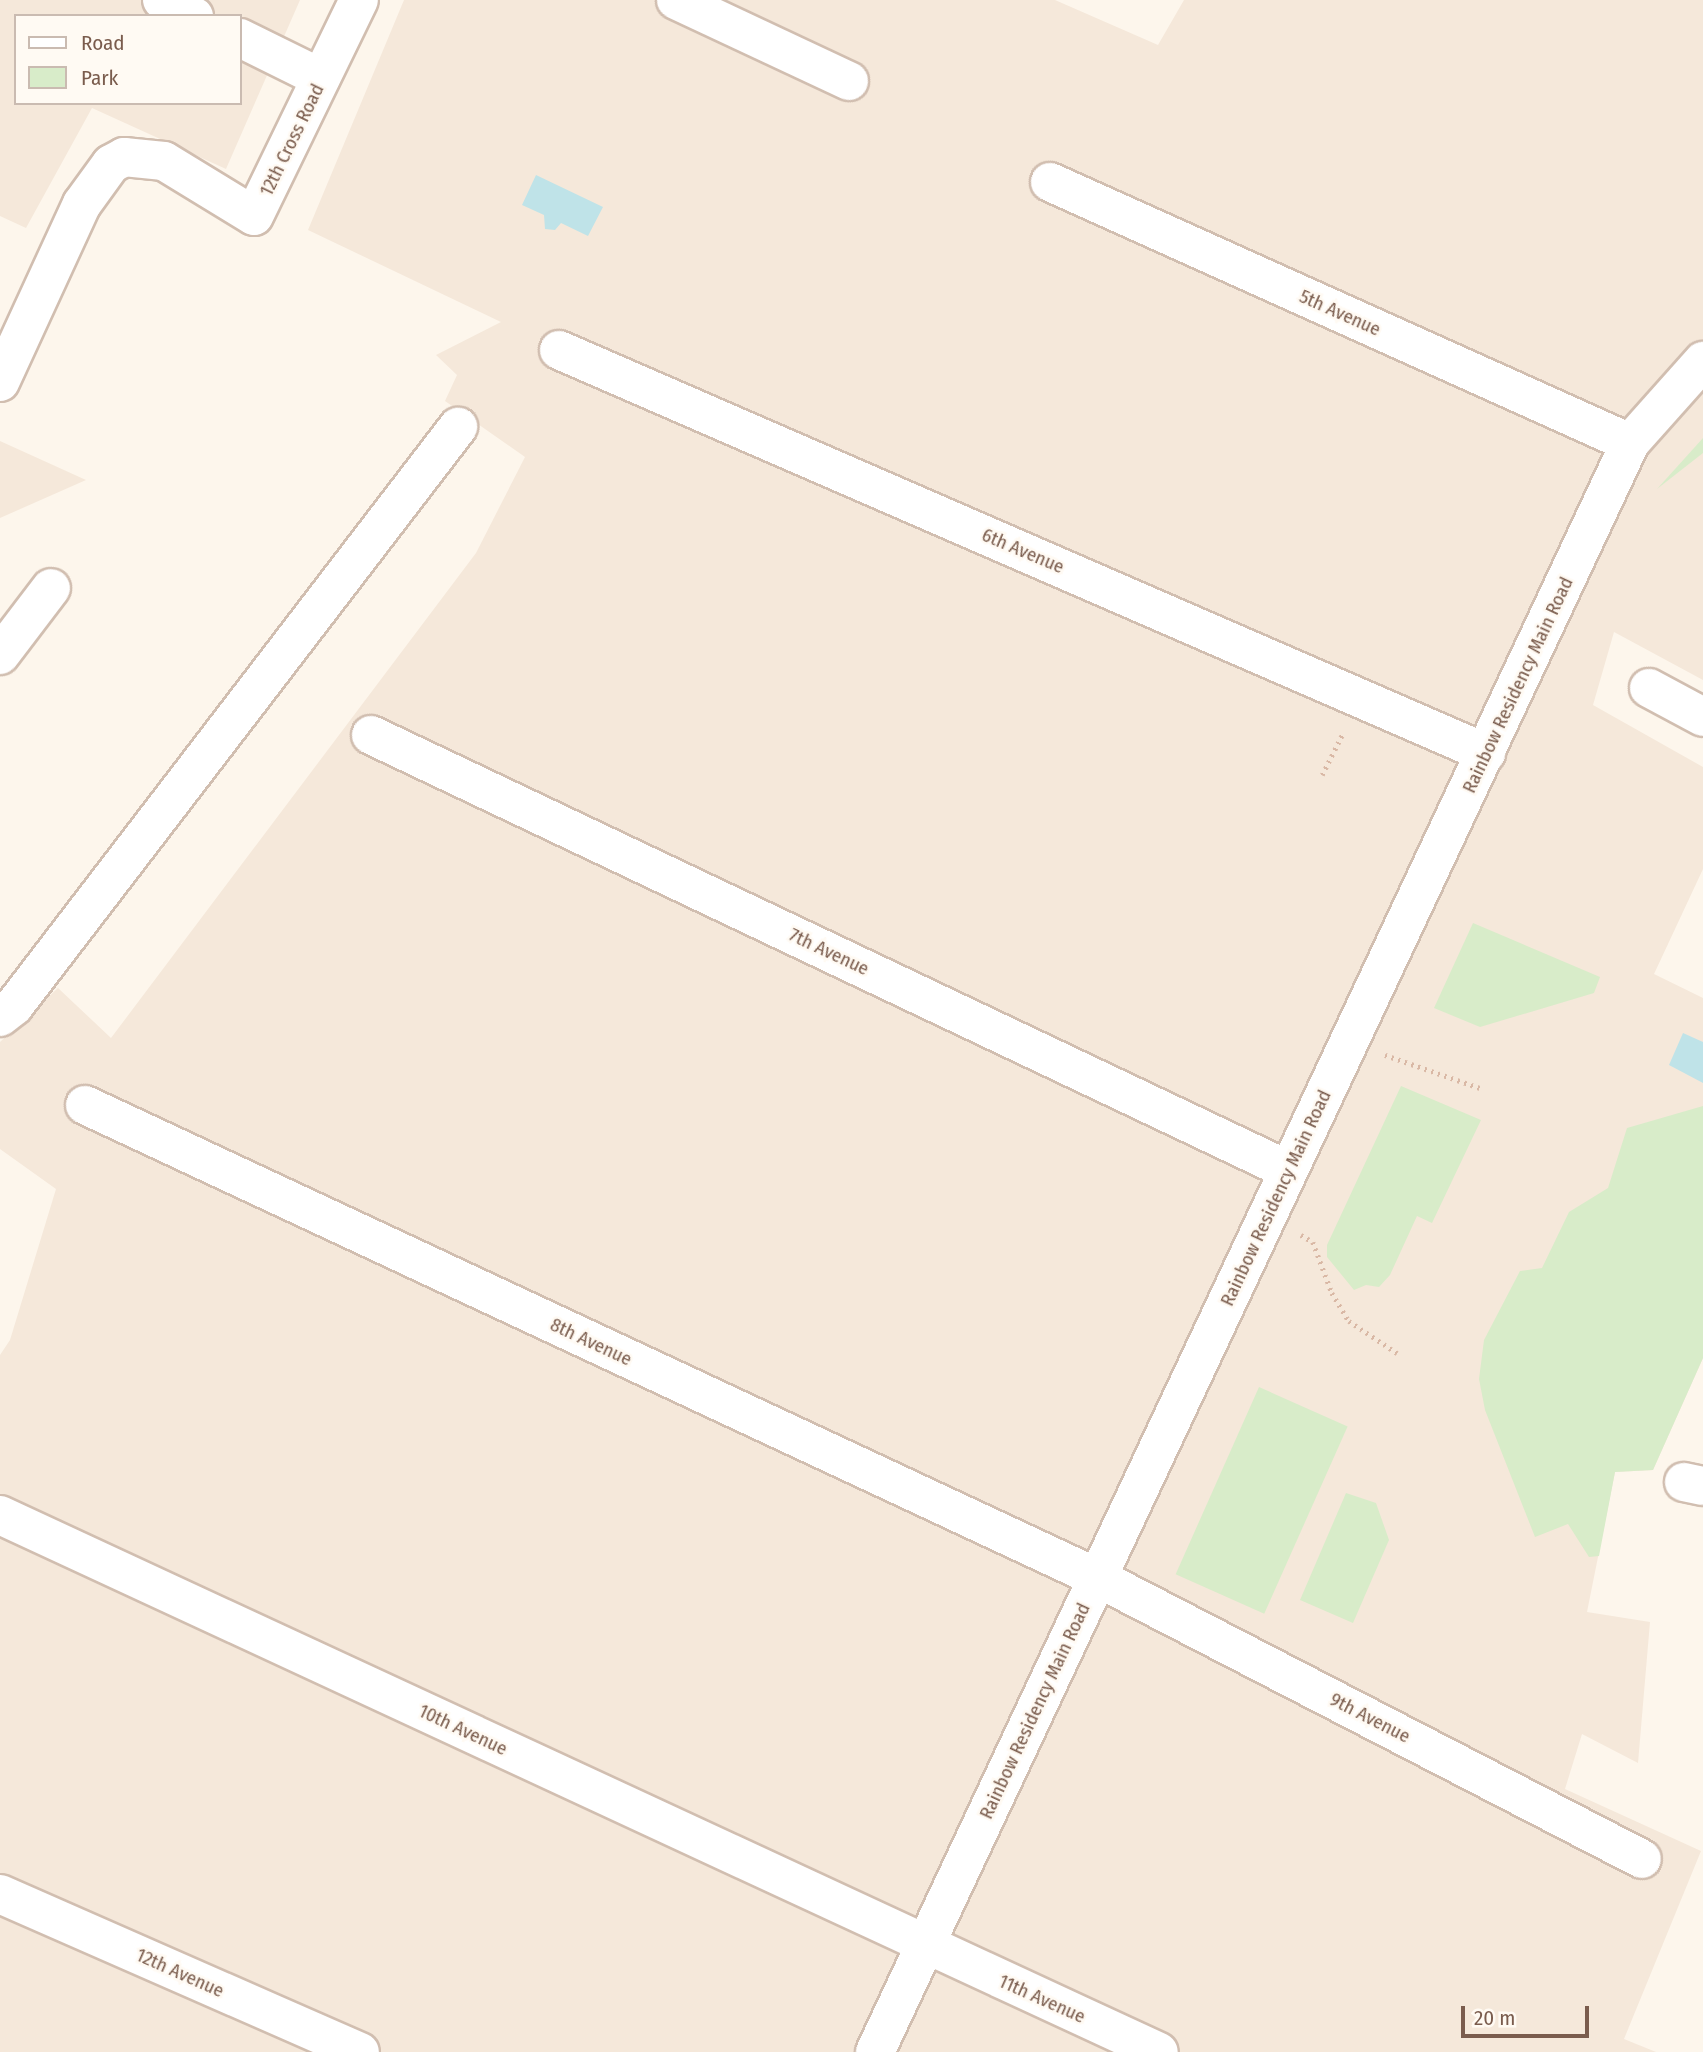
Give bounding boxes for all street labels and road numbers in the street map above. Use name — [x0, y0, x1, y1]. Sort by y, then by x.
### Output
street label: 12th Cross Road — [255, 80, 329, 200]
street label: 5th Avenue — [1296, 285, 1384, 341]
street label: 6th Avenue — [978, 523, 1068, 579]
street label: Rainbow Residency Main Road — [1458, 573, 1578, 797]
street label: 7th Avenue — [785, 924, 873, 980]
street label: Rainbow Residency Main Road — [1216, 1086, 1336, 1310]
street label: 8th Avenue — [547, 1313, 635, 1371]
street label: Rainbow Residency Main Road — [975, 1599, 1095, 1823]
street label: 9th Avenue — [1326, 1688, 1414, 1748]
street label: 10th Avenue — [415, 1700, 511, 1760]
street label: 12th Avenue — [133, 1944, 227, 2002]
street label: 11th Avenue — [995, 1970, 1089, 2028]

